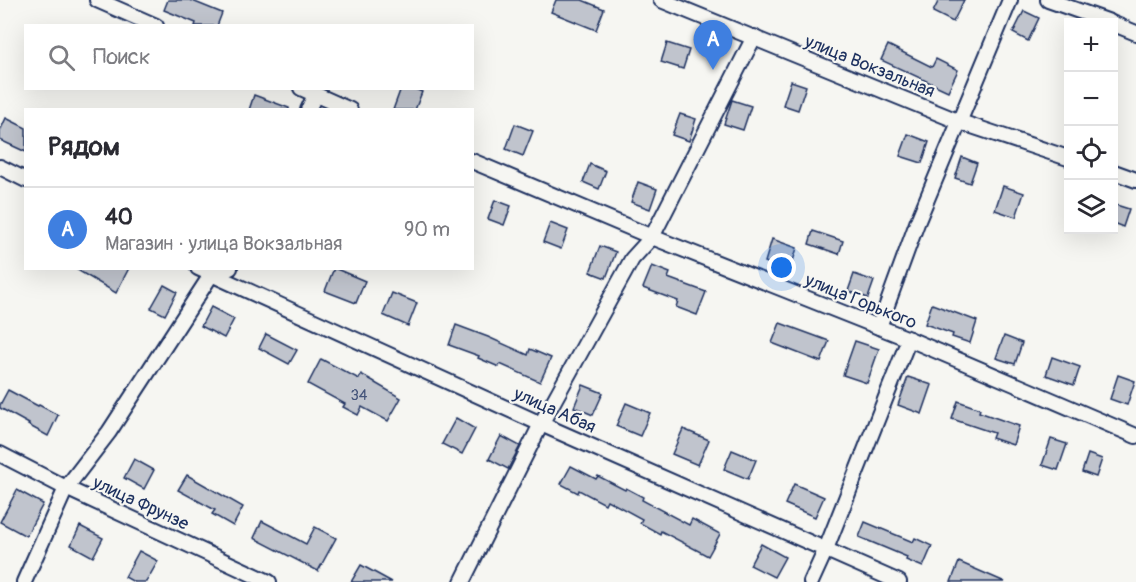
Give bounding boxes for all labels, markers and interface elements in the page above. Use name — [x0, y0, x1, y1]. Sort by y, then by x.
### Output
map controls — [1064, 18, 1118, 234]
button: + — [1064, 18, 1118, 72]
pin: A — [694, 20, 732, 70]
search box — [24, 24, 474, 90]
street label: улица Вокзальная — [800, 29, 938, 103]
icon: search — [45, 41, 78, 74]
text: Поиск — [93, 43, 150, 71]
button: − — [1064, 72, 1118, 126]
button: locate — [1064, 126, 1118, 180]
text: Рядом — [48, 131, 120, 163]
button: layers — [1064, 180, 1118, 234]
text: 40 — [105, 203, 133, 231]
text: A — [61, 217, 74, 242]
text: 90 m — [404, 217, 450, 242]
text: Магазин · улица Вокзальная — [105, 231, 342, 256]
your location — [767, 253, 796, 282]
street label: улица Горького — [801, 268, 920, 334]
street label: улица Абая — [509, 382, 599, 439]
house number: 34 — [350, 386, 368, 405]
street label: улица Фрунзе — [88, 471, 193, 536]

